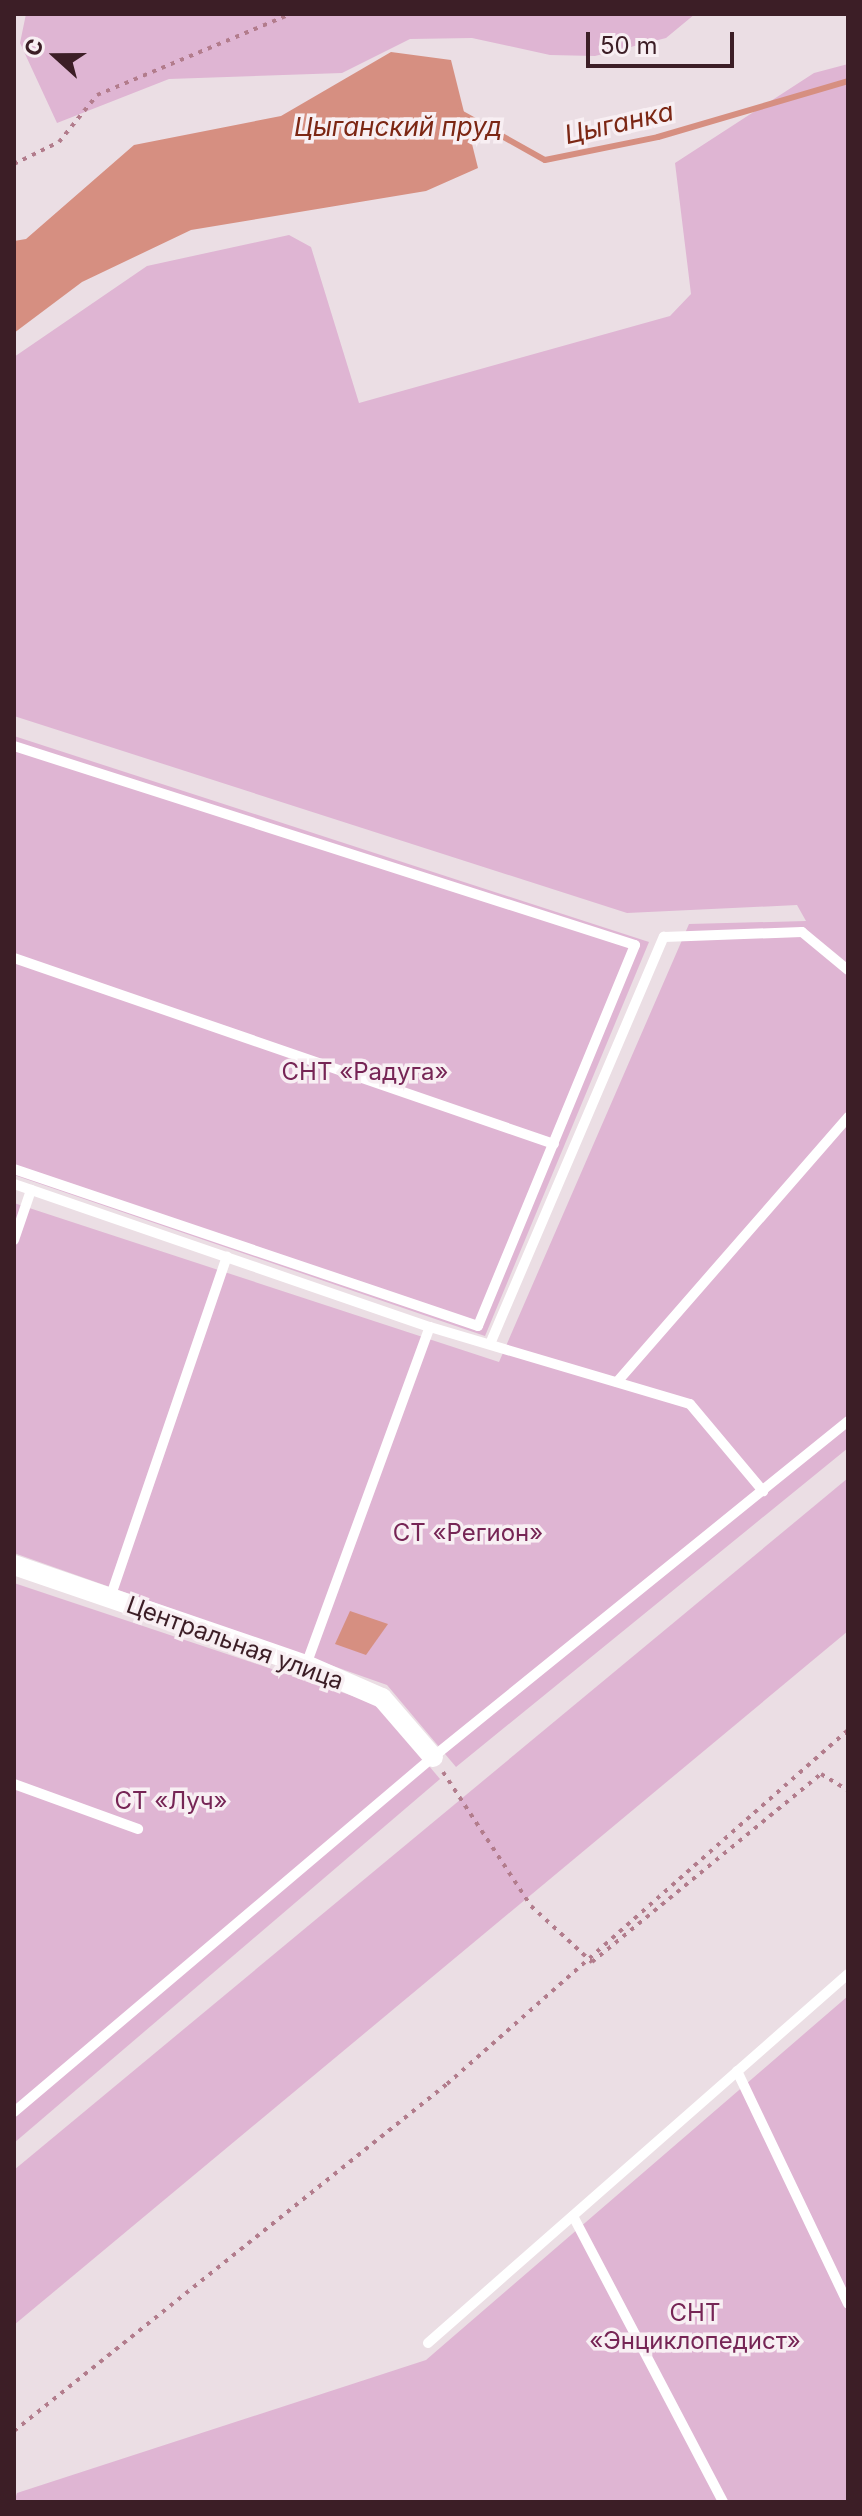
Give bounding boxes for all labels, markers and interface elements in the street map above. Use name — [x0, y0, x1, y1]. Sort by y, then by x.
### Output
north arrow — [16, 16, 96, 96]
scale bar — [590, 16, 738, 66]
text: 50 m — [600, 31, 658, 60]
text: С — [19, 35, 49, 60]
water label: Цыганка — [562, 95, 676, 151]
water label: Цыганский пруд — [294, 111, 502, 143]
park label: СНТ «Радуга» — [282, 1058, 448, 1086]
park label: СТ «Регион» — [393, 1519, 543, 1547]
street label: Центральная улица — [123, 1590, 347, 1696]
park label: СТ «Луч» — [114, 1787, 228, 1815]
park label: СНТ «Энциклопедист» — [589, 2299, 801, 2355]

